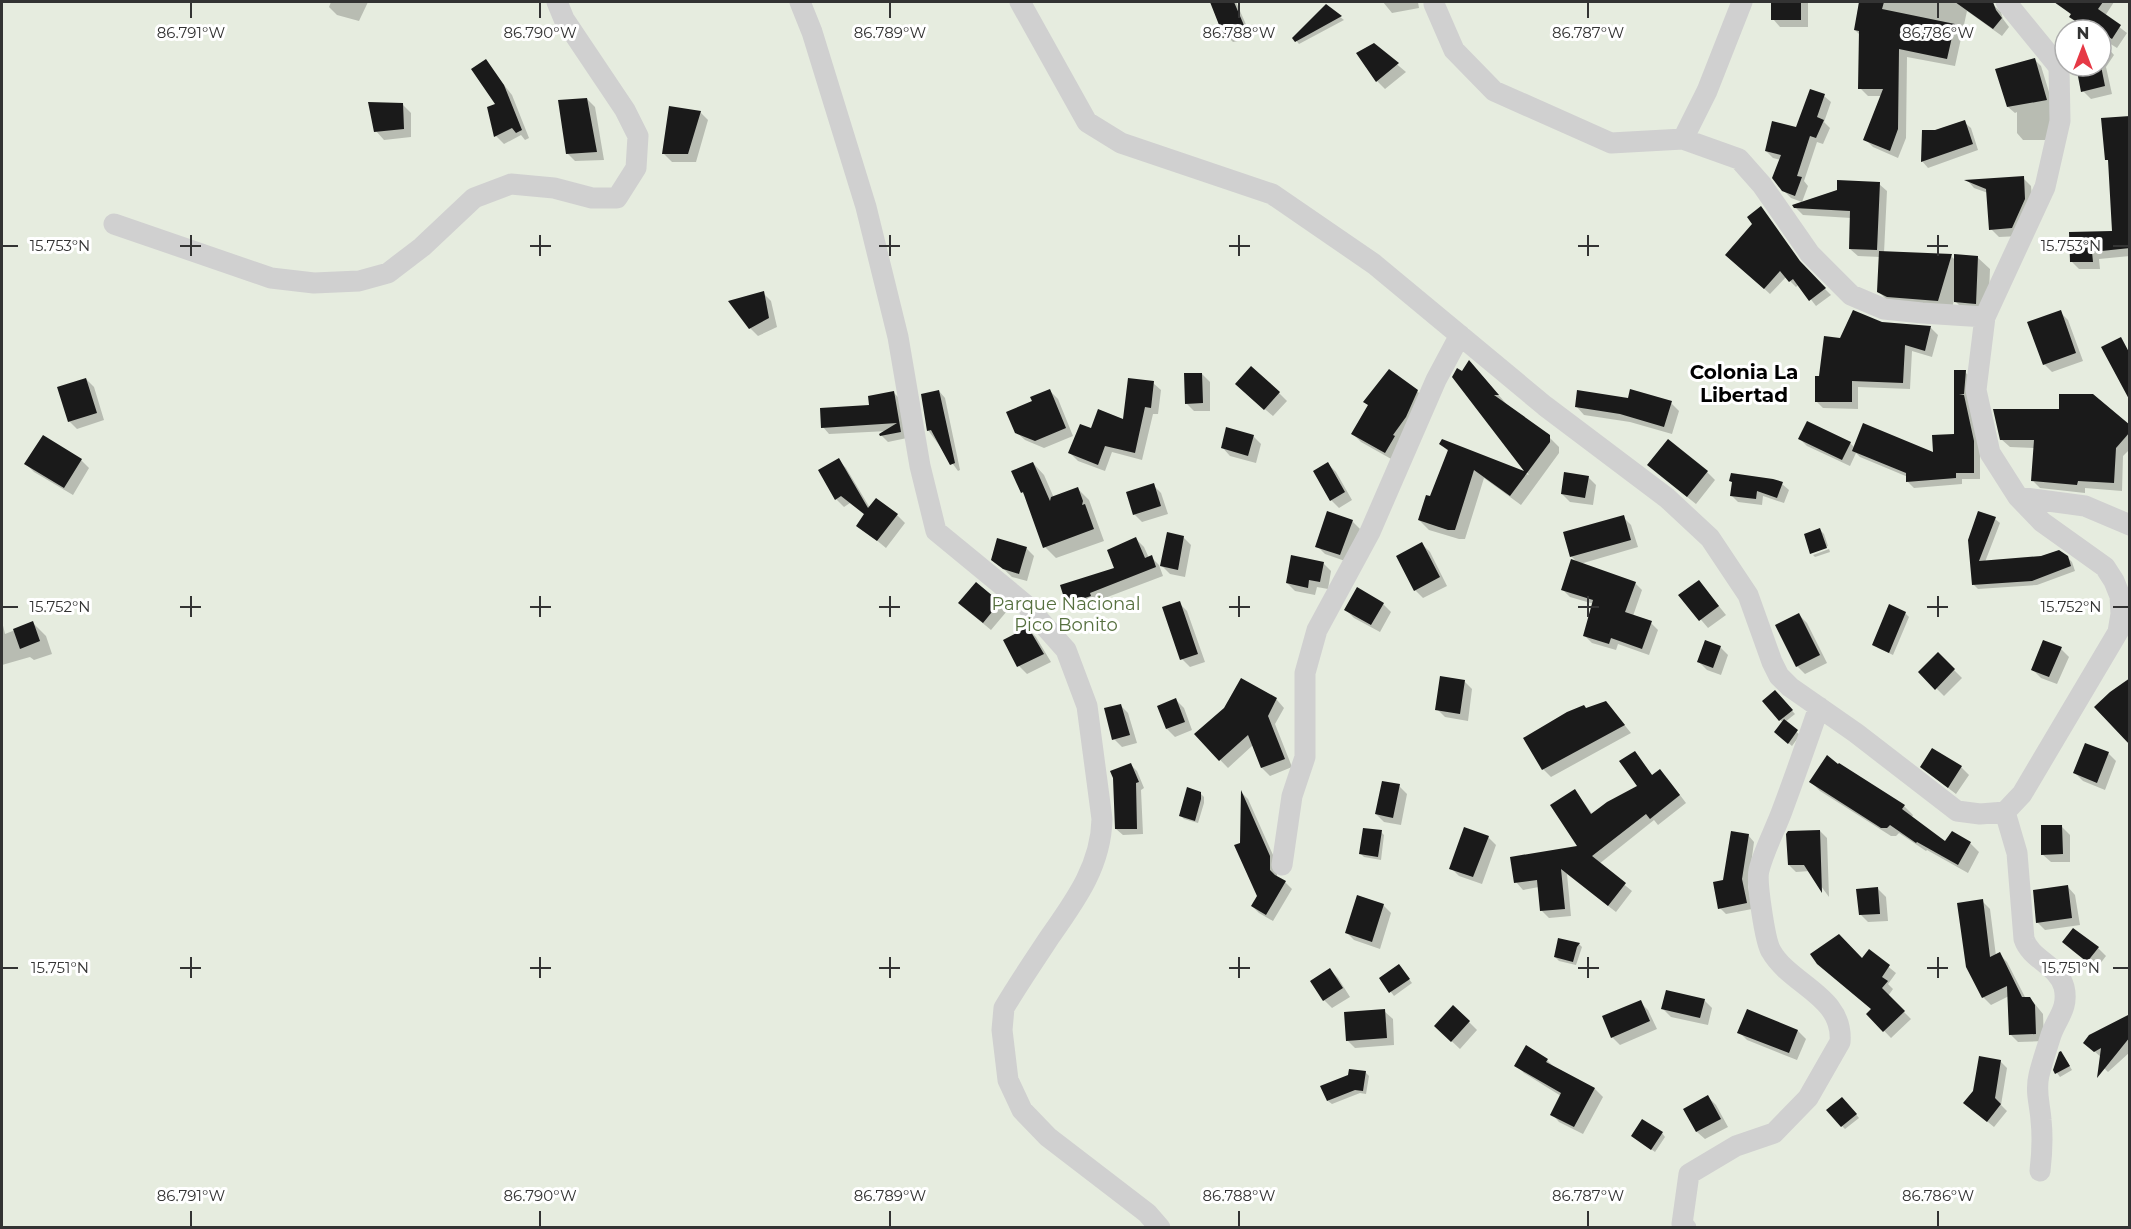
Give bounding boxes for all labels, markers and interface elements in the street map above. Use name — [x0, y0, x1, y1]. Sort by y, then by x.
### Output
north arrow — [2053, 18, 2113, 78]
text: 86.791°W — [157, 23, 226, 42]
text: 86.790°W — [503, 23, 577, 42]
text: 86.789°W — [854, 23, 927, 42]
text: 86.788°W — [1203, 23, 1276, 42]
text: 86.787°W — [1552, 23, 1624, 42]
text: 86.786°W — [1902, 23, 1974, 42]
text: N — [2077, 24, 2089, 43]
text: 15.753°N — [30, 236, 90, 255]
text: 15.753°N — [2041, 236, 2101, 255]
district label: Colonia La Libertad — [1690, 360, 1798, 407]
park label: Parque Nacional Pico Bonito — [991, 593, 1141, 636]
text: 15.752°N — [30, 597, 90, 616]
text: 15.752°N — [2041, 597, 2101, 616]
text: 15.751°N — [31, 958, 89, 977]
text: 15.751°N — [2042, 958, 2100, 977]
text: 86.791°W — [157, 1186, 226, 1205]
text: 86.790°W — [503, 1186, 577, 1205]
text: 86.789°W — [854, 1186, 927, 1205]
text: 86.788°W — [1203, 1186, 1276, 1205]
text: 86.787°W — [1552, 1186, 1624, 1205]
text: 86.786°W — [1902, 1186, 1974, 1205]

